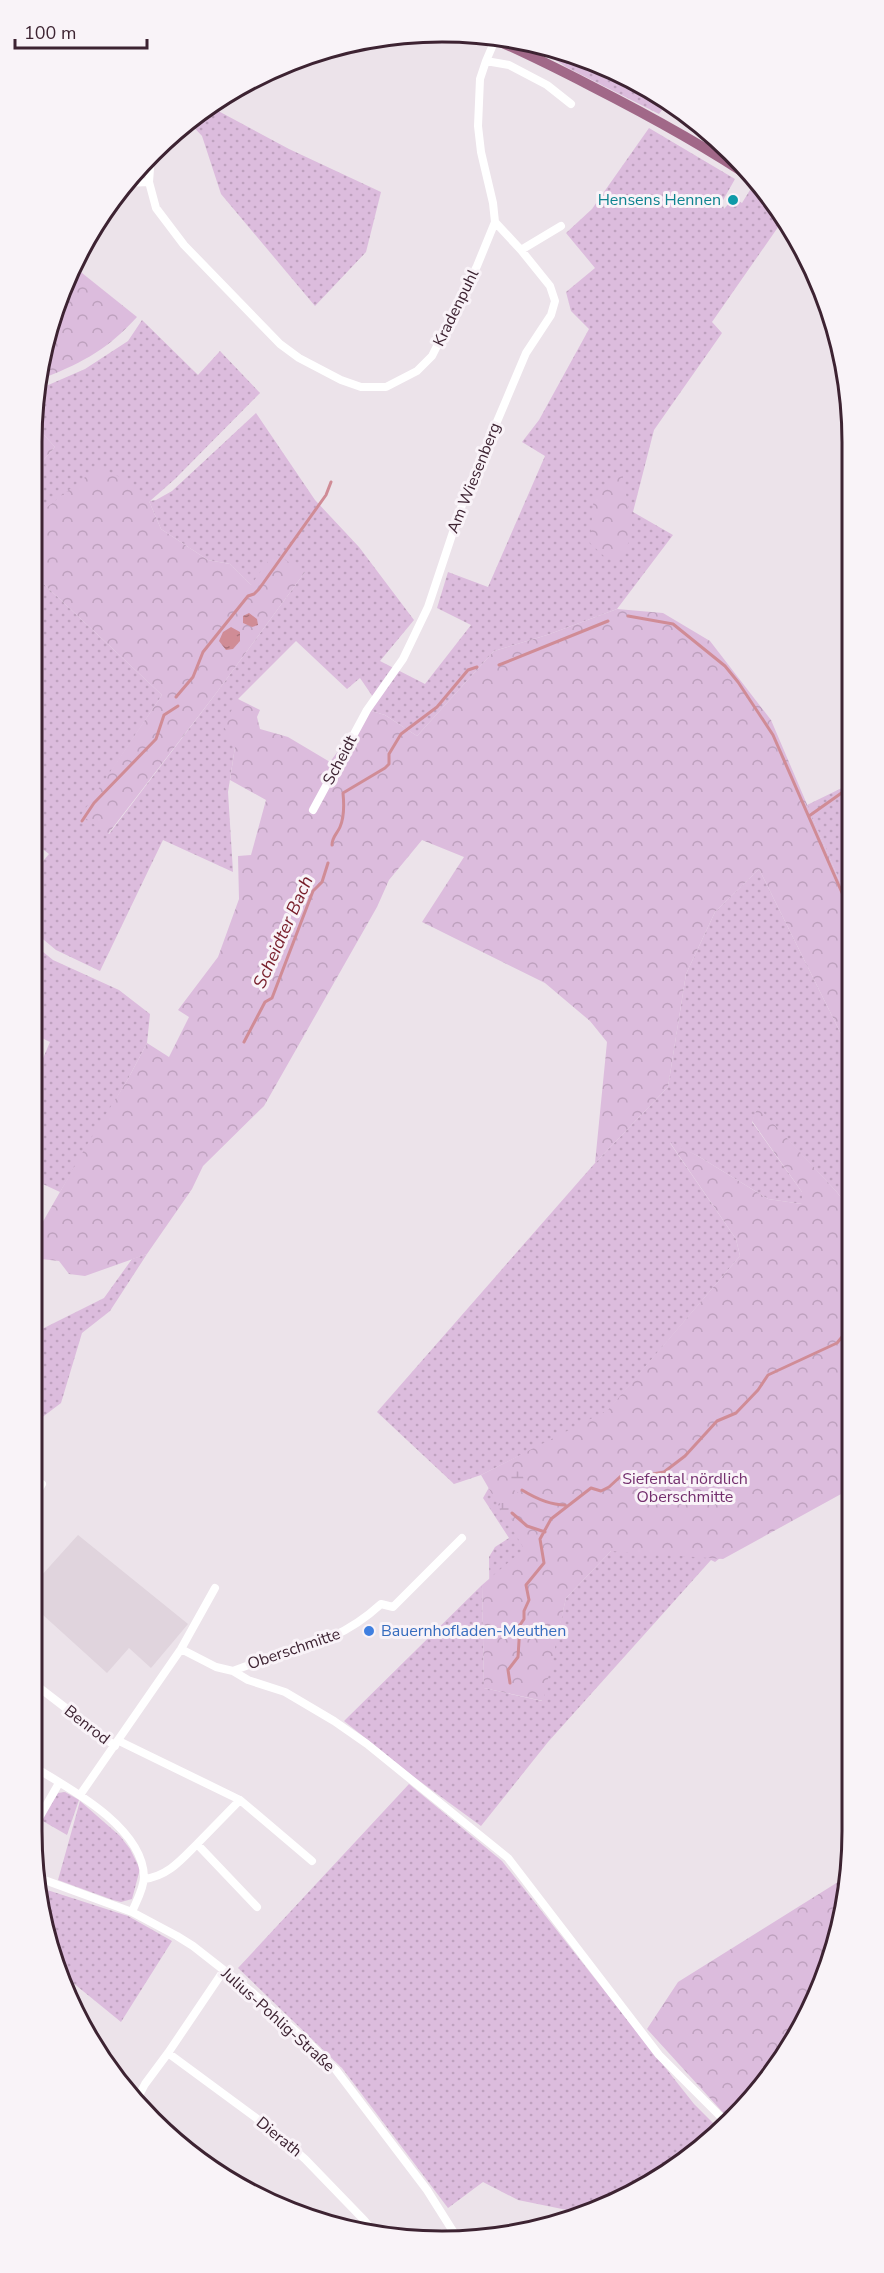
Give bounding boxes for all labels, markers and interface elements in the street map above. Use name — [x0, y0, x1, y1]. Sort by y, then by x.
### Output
scale bar — [15, 12, 147, 50]
text: 100 m — [24, 21, 76, 45]
place label: Hensens Hennen — [598, 189, 721, 211]
marker: Hensens Hennen — [726, 193, 740, 207]
street label: Kradenpuhl — [428, 266, 484, 350]
street label: Am Wiesenberg — [442, 419, 506, 537]
street label: Scheidt — [318, 731, 362, 789]
water label: Scheidter Bach — [247, 872, 319, 992]
park label: Siefental nördlich Oberschmitte — [622, 1468, 748, 1508]
place label: Bauernhofladen-Meuthen — [381, 1620, 566, 1642]
street label: Oberschmitte — [245, 1623, 343, 1675]
marker: Bauernhofladen-Meuthen — [362, 1624, 376, 1638]
street label: Benrod — [60, 1700, 114, 1750]
street label: Julius-Pohlig-Straße — [216, 1962, 340, 2077]
street label: Dierath — [252, 2112, 306, 2162]

